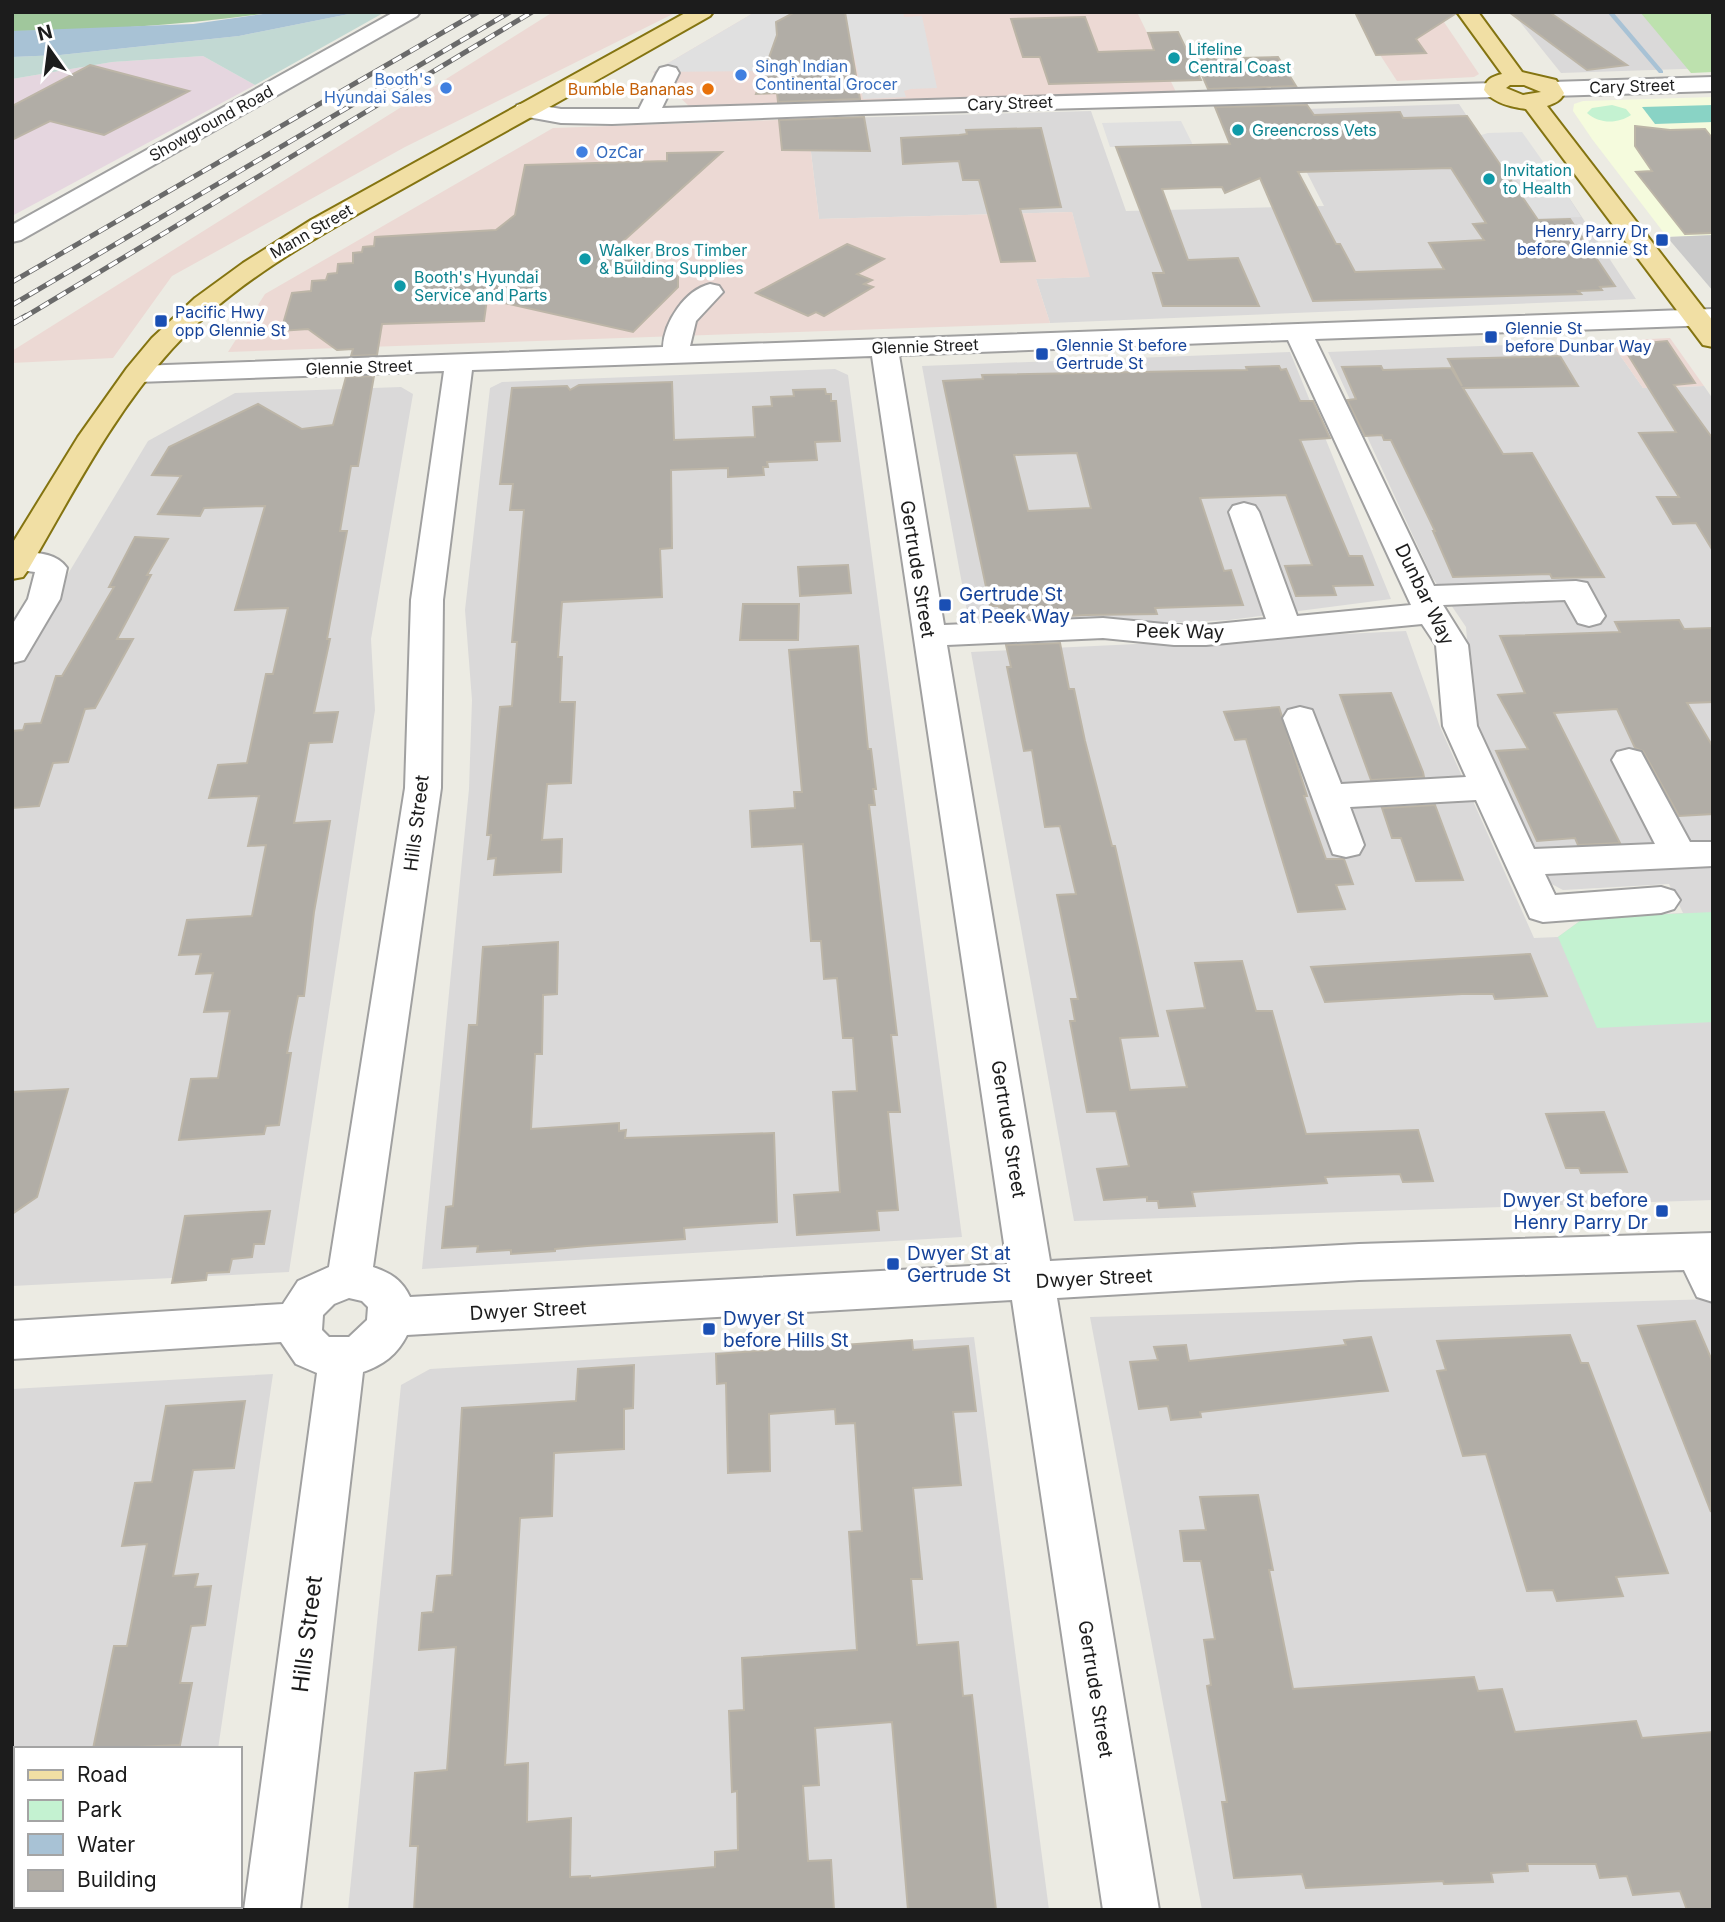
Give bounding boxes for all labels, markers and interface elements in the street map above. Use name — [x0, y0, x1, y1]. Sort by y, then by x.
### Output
north arrow — [14, 14, 84, 84]
text: N — [35, 20, 55, 46]
place label: Lifeline Central Coast — [1188, 39, 1291, 77]
marker: Lifeline Central Coast — [1166, 50, 1182, 66]
place label: Singh Indian Continental Grocer — [755, 56, 898, 94]
marker: Singh Indian Continental Grocer — [733, 67, 749, 83]
place label: Booth's Hyundai Sales — [324, 69, 432, 107]
street label: Cary Street — [1589, 75, 1675, 97]
place label: Bumble Bananas — [568, 79, 694, 99]
marker: Booth's Hyundai Sales — [438, 80, 454, 96]
street label: Showground Road — [145, 81, 277, 165]
marker: Bumble Bananas — [700, 81, 716, 97]
street label: Cary Street — [967, 92, 1053, 114]
place label: Greencross Vets — [1252, 120, 1377, 140]
marker: Greencross Vets — [1230, 122, 1246, 138]
place label: OzCar — [596, 142, 644, 162]
marker: OzCar — [574, 144, 590, 160]
place label: Invitation to Health — [1503, 160, 1572, 198]
marker: Invitation to Health — [1481, 171, 1497, 187]
street label: Mann Street — [266, 199, 356, 263]
place label: Henry Parry Dr before Glennie St — [1517, 221, 1648, 259]
marker: Henry Parry Dr before Glennie St — [1654, 232, 1670, 248]
place label: Walker Bros Timber & Building Supplies — [599, 240, 747, 278]
marker: Walker Bros Timber & Building Supplies — [577, 251, 593, 267]
place label: Booth's Hyundai Service and Parts — [414, 267, 547, 305]
marker: Booth's Hyundai Service and Parts — [392, 278, 408, 294]
place label: Pacific Hwy opp Glennie St — [175, 302, 286, 340]
marker: Pacific Hwy opp Glennie St — [153, 313, 169, 329]
place label: Glennie St before Dunbar Way — [1505, 318, 1651, 356]
marker: Glennie St before Dunbar Way — [1483, 329, 1499, 345]
street label: Glennie Street — [871, 334, 979, 358]
place label: Glennie St before Gertrude St — [1056, 335, 1187, 373]
marker: Glennie St before Gertrude St — [1034, 346, 1050, 362]
street label: Glennie Street — [305, 355, 413, 379]
street label: Gertrude Street — [895, 499, 940, 640]
street label: Dunbar Way — [1390, 540, 1459, 649]
place label: Gertrude St at Peek Way — [959, 583, 1070, 628]
marker: Gertrude St at Peek Way — [937, 597, 953, 613]
street label: Peek Way — [1135, 619, 1225, 644]
street label: Hills Street — [399, 774, 434, 873]
street label: Gertrude Street — [986, 1059, 1031, 1200]
place label: Dwyer St before Henry Parry Dr — [1503, 1189, 1648, 1234]
marker: Dwyer St before Henry Parry Dr — [1654, 1203, 1670, 1219]
place label: Dwyer St at Gertrude St — [907, 1242, 1011, 1287]
marker: Dwyer St at Gertrude St — [885, 1256, 901, 1272]
street label: Dwyer Street — [1035, 1264, 1153, 1293]
street label: Dwyer Street — [469, 1296, 587, 1325]
place label: Dwyer St before Hills St — [723, 1307, 849, 1352]
marker: Dwyer St before Hills St — [701, 1321, 717, 1337]
street label: Hills Street — [286, 1574, 328, 1694]
street label: Gertrude Street — [1073, 1619, 1118, 1760]
legend — [14, 1747, 242, 1908]
text: Road — [77, 1762, 128, 1787]
text: Park — [77, 1797, 122, 1822]
text: Water — [77, 1832, 135, 1857]
text: Building — [77, 1867, 157, 1892]

